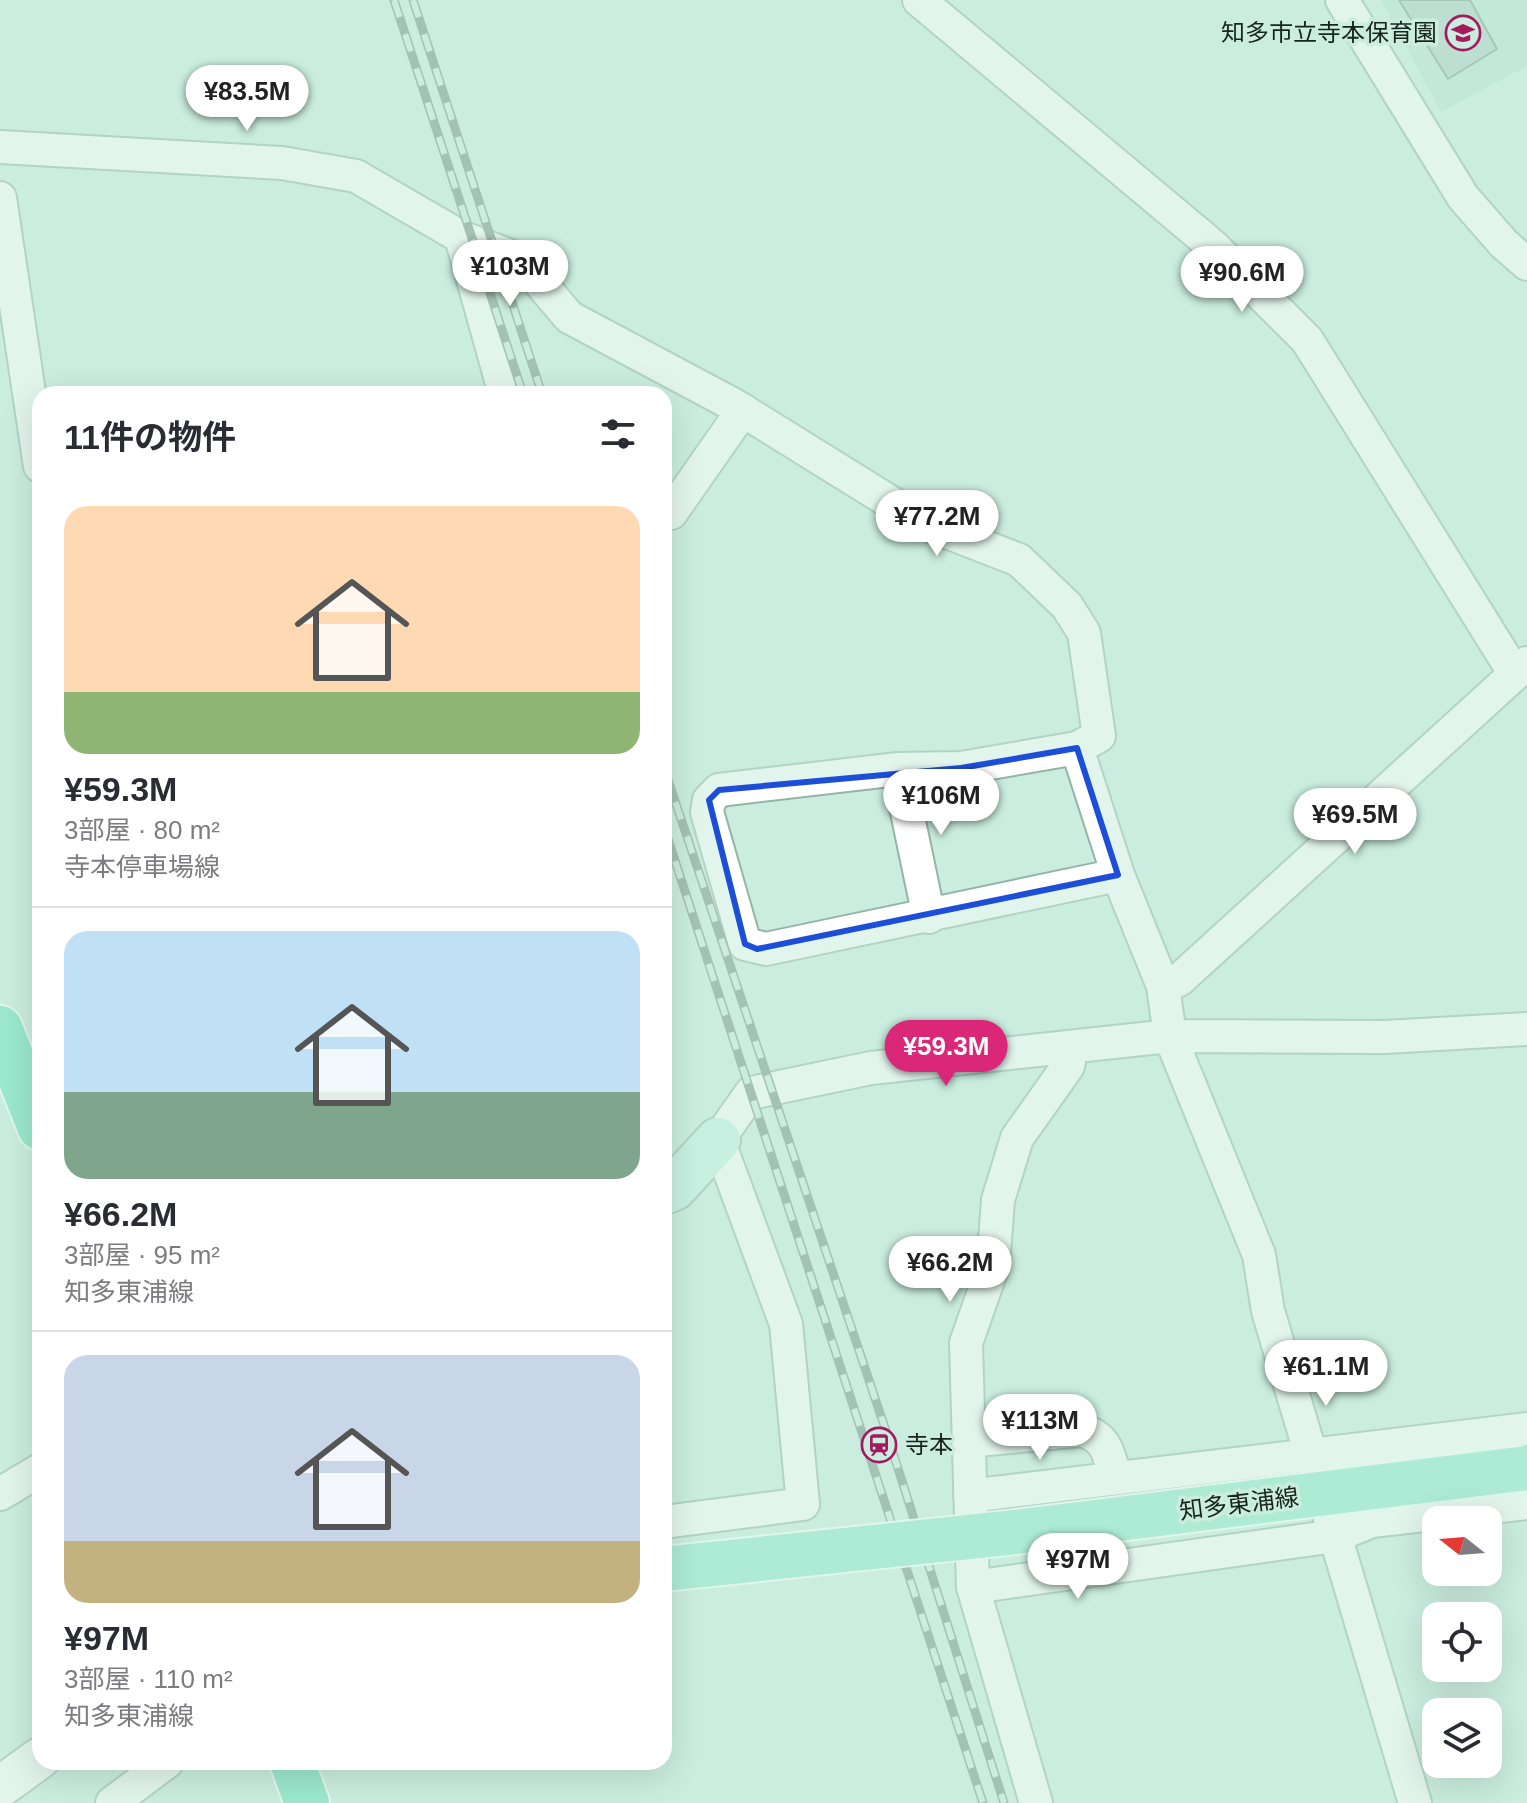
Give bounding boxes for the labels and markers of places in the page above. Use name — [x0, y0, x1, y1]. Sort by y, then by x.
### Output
school or university icon: 知多市立寺本保育園 — [1444, 14, 1482, 52]
place label: 知多市立寺本保育園 — [1221, 19, 1437, 46]
pin: ¥83.5M — [182, 65, 312, 133]
pin: ¥103M — [454, 240, 566, 308]
pin: ¥90.6M — [1177, 246, 1307, 314]
pin: ¥77.2M — [872, 490, 1002, 558]
pin: ¥106M — [885, 769, 997, 837]
pin: ¥69.5M — [1290, 788, 1420, 856]
pin: ¥59.3M — [881, 1020, 1011, 1088]
pin: ¥66.2M — [885, 1236, 1015, 1304]
pin: ¥61.1M — [1261, 1340, 1391, 1408]
pin: ¥113M — [984, 1394, 1096, 1462]
station icon: 寺本 — [860, 1426, 898, 1464]
place label: 寺本 — [905, 1431, 953, 1458]
pin: ¥97M — [1031, 1533, 1125, 1601]

